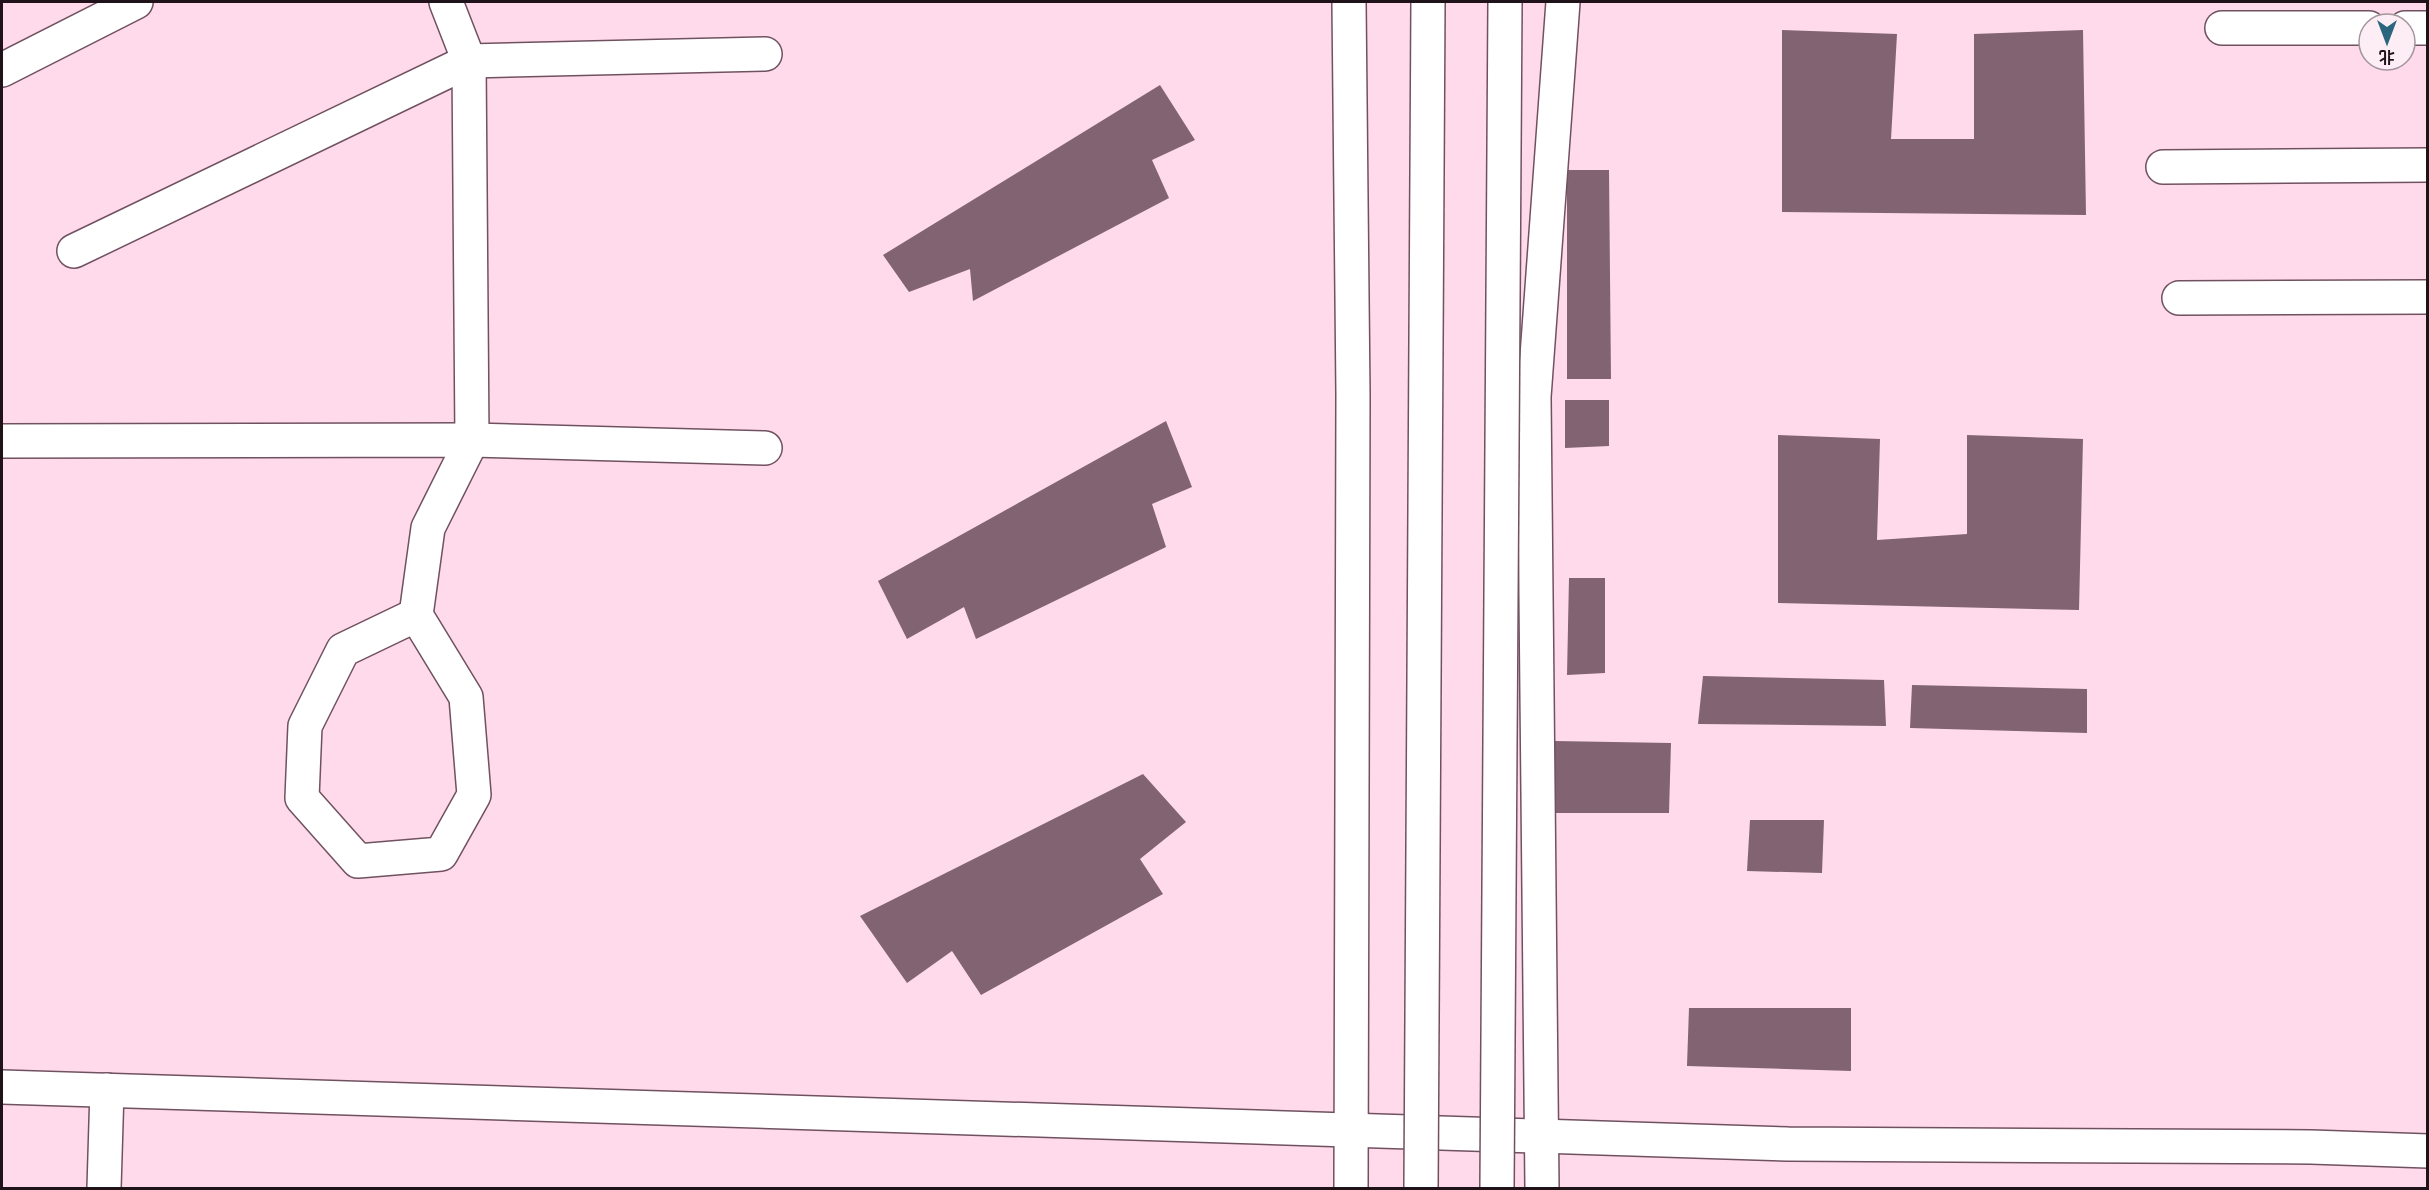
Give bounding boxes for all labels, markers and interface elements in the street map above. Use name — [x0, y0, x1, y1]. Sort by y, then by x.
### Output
north arrow — [2357, 12, 2417, 72]
text: 北 — [2379, 44, 2395, 68]

